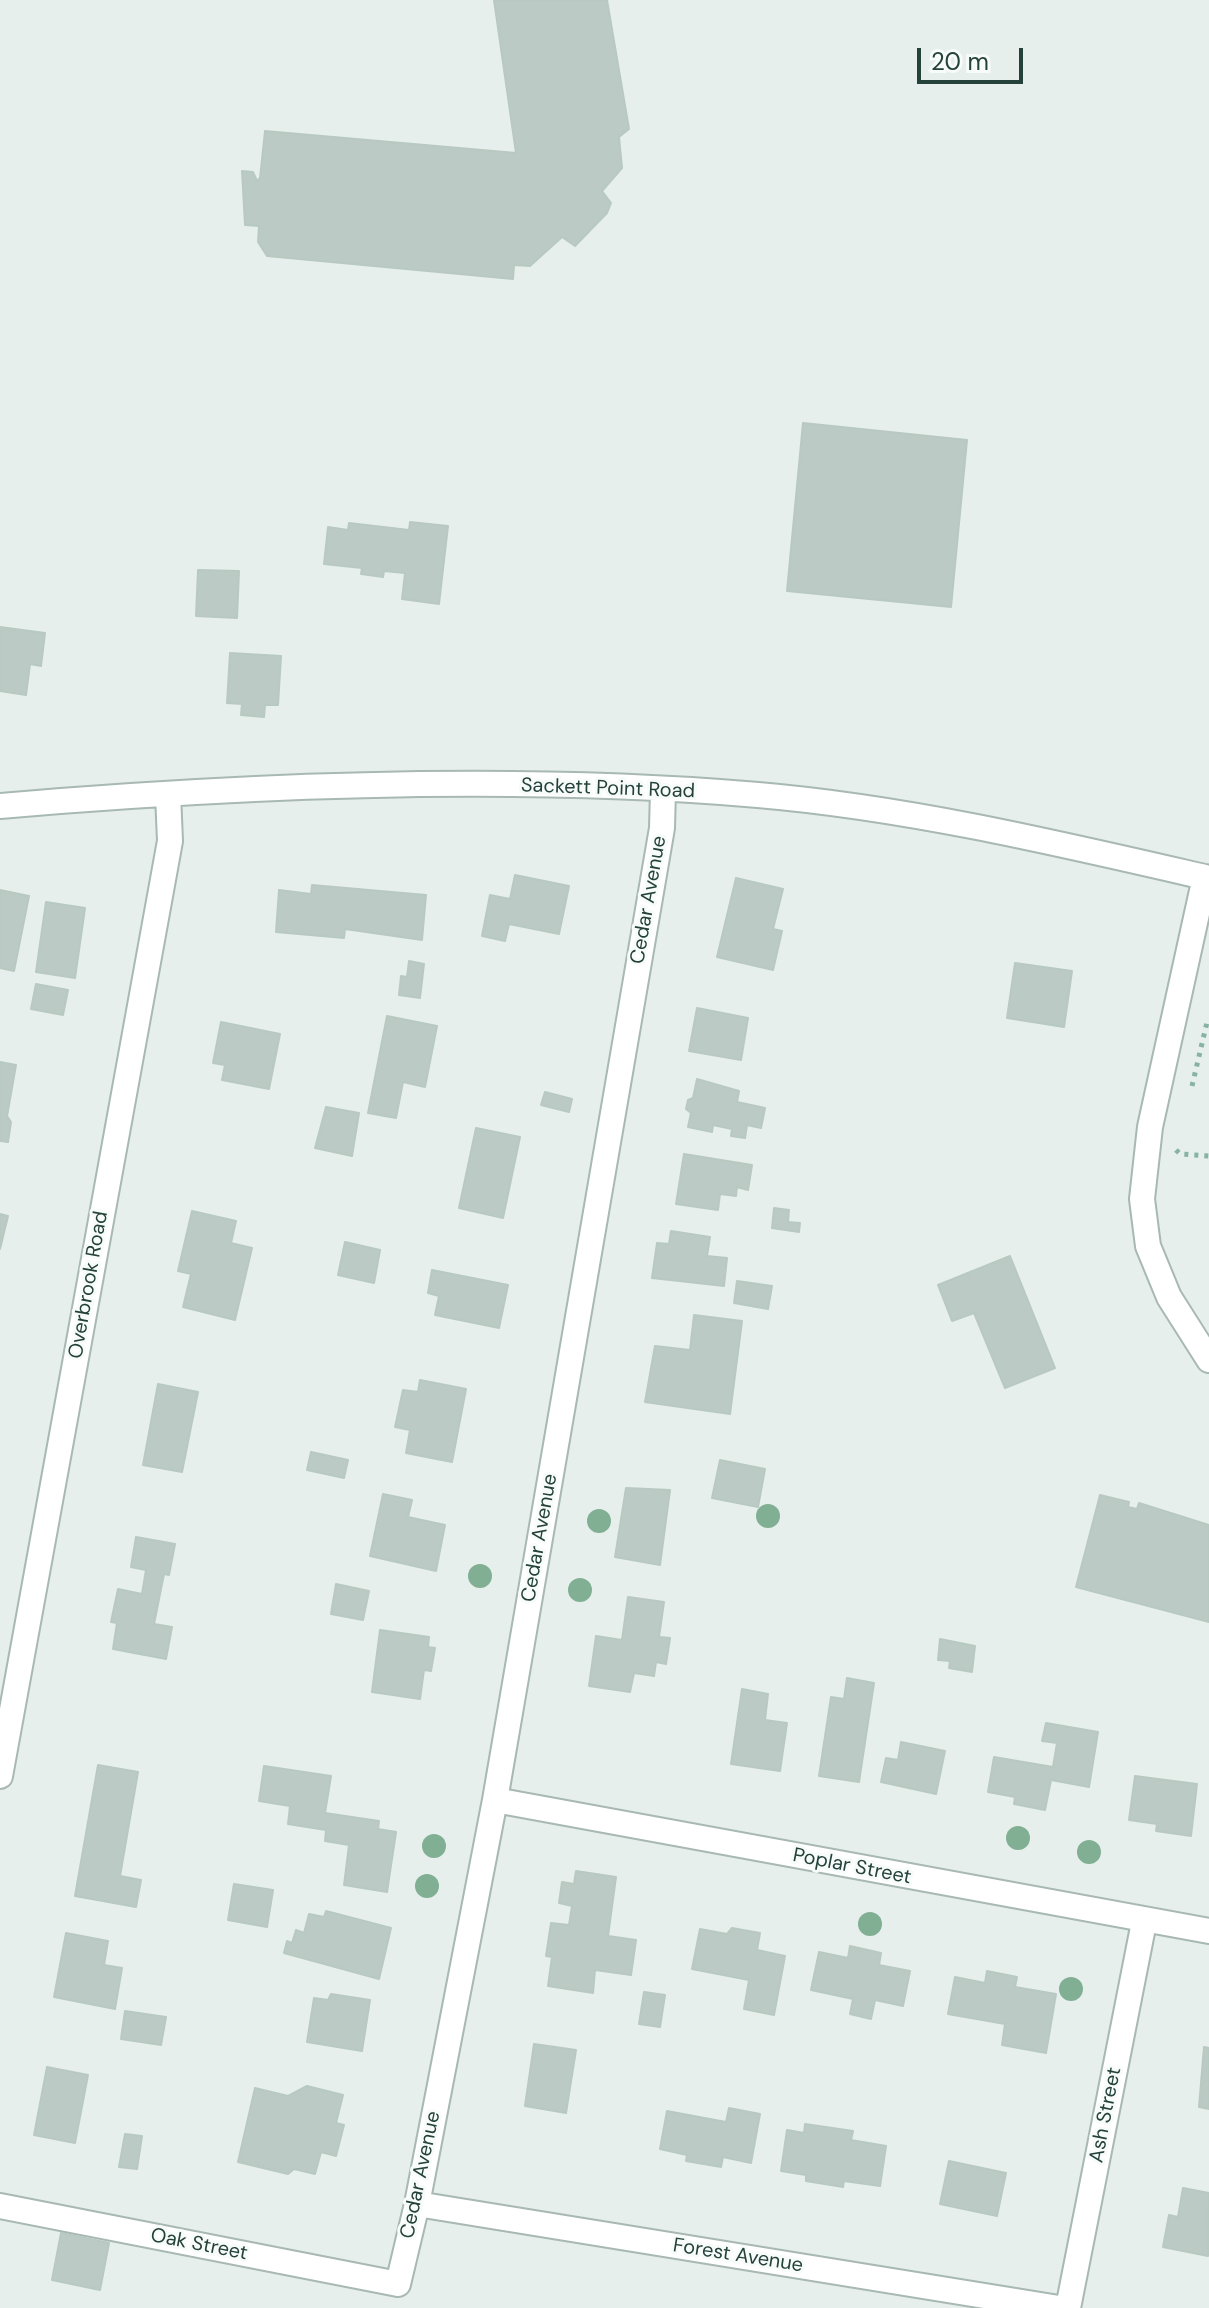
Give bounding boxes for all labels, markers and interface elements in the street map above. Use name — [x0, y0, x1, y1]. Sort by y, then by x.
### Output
scale bar — [921, 32, 1027, 82]
text: 20 m — [931, 46, 989, 77]
street label: Sackett Point Road — [521, 774, 695, 804]
street label: Cedar Avenue — [626, 834, 672, 966]
street label: Overbrook Road — [64, 1209, 114, 1361]
street label: Cedar Avenue — [517, 1472, 563, 1604]
street label: Poplar Street — [791, 1844, 913, 1890]
street label: Ash Street — [1085, 2065, 1127, 2165]
street label: Cedar Avenue — [396, 2109, 446, 2241]
street label: Oak Street — [148, 2224, 250, 2266]
street label: Forest Avenue — [671, 2234, 805, 2278]

